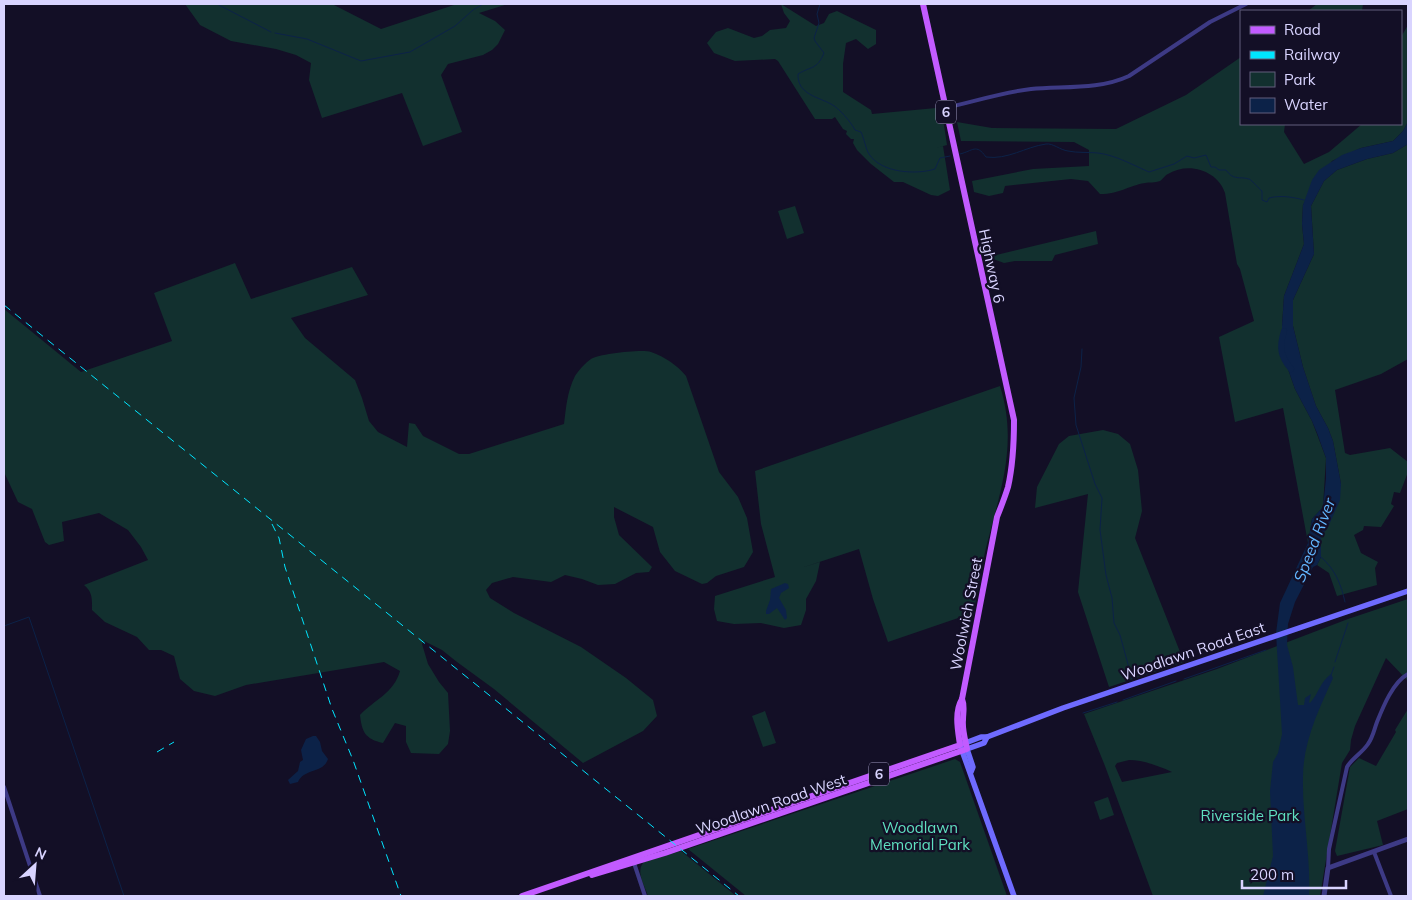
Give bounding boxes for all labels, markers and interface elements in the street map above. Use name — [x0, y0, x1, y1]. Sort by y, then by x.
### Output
legend — [1240, 10, 1402, 125]
text: Road — [1284, 20, 1321, 39]
text: Railway — [1284, 45, 1340, 64]
text: Park — [1284, 70, 1316, 89]
text: Water — [1284, 95, 1328, 114]
road number: 6 — [936, 100, 956, 124]
street label: Highway 6 — [975, 227, 1009, 305]
water label: Speed River — [1289, 494, 1340, 585]
street label: Woolwich Street — [946, 556, 986, 672]
street label: Woodlawn Road East — [1118, 617, 1268, 685]
road number: 6 — [869, 762, 889, 786]
street label: Woodlawn Road West — [693, 769, 849, 839]
park label: Riverside Park — [1201, 806, 1300, 825]
park label: Woodlawn Memorial Park — [870, 818, 970, 854]
north arrow — [10, 840, 60, 890]
text: N — [32, 843, 49, 864]
scale bar — [1242, 858, 1346, 890]
text: 200 m — [1250, 865, 1294, 884]

